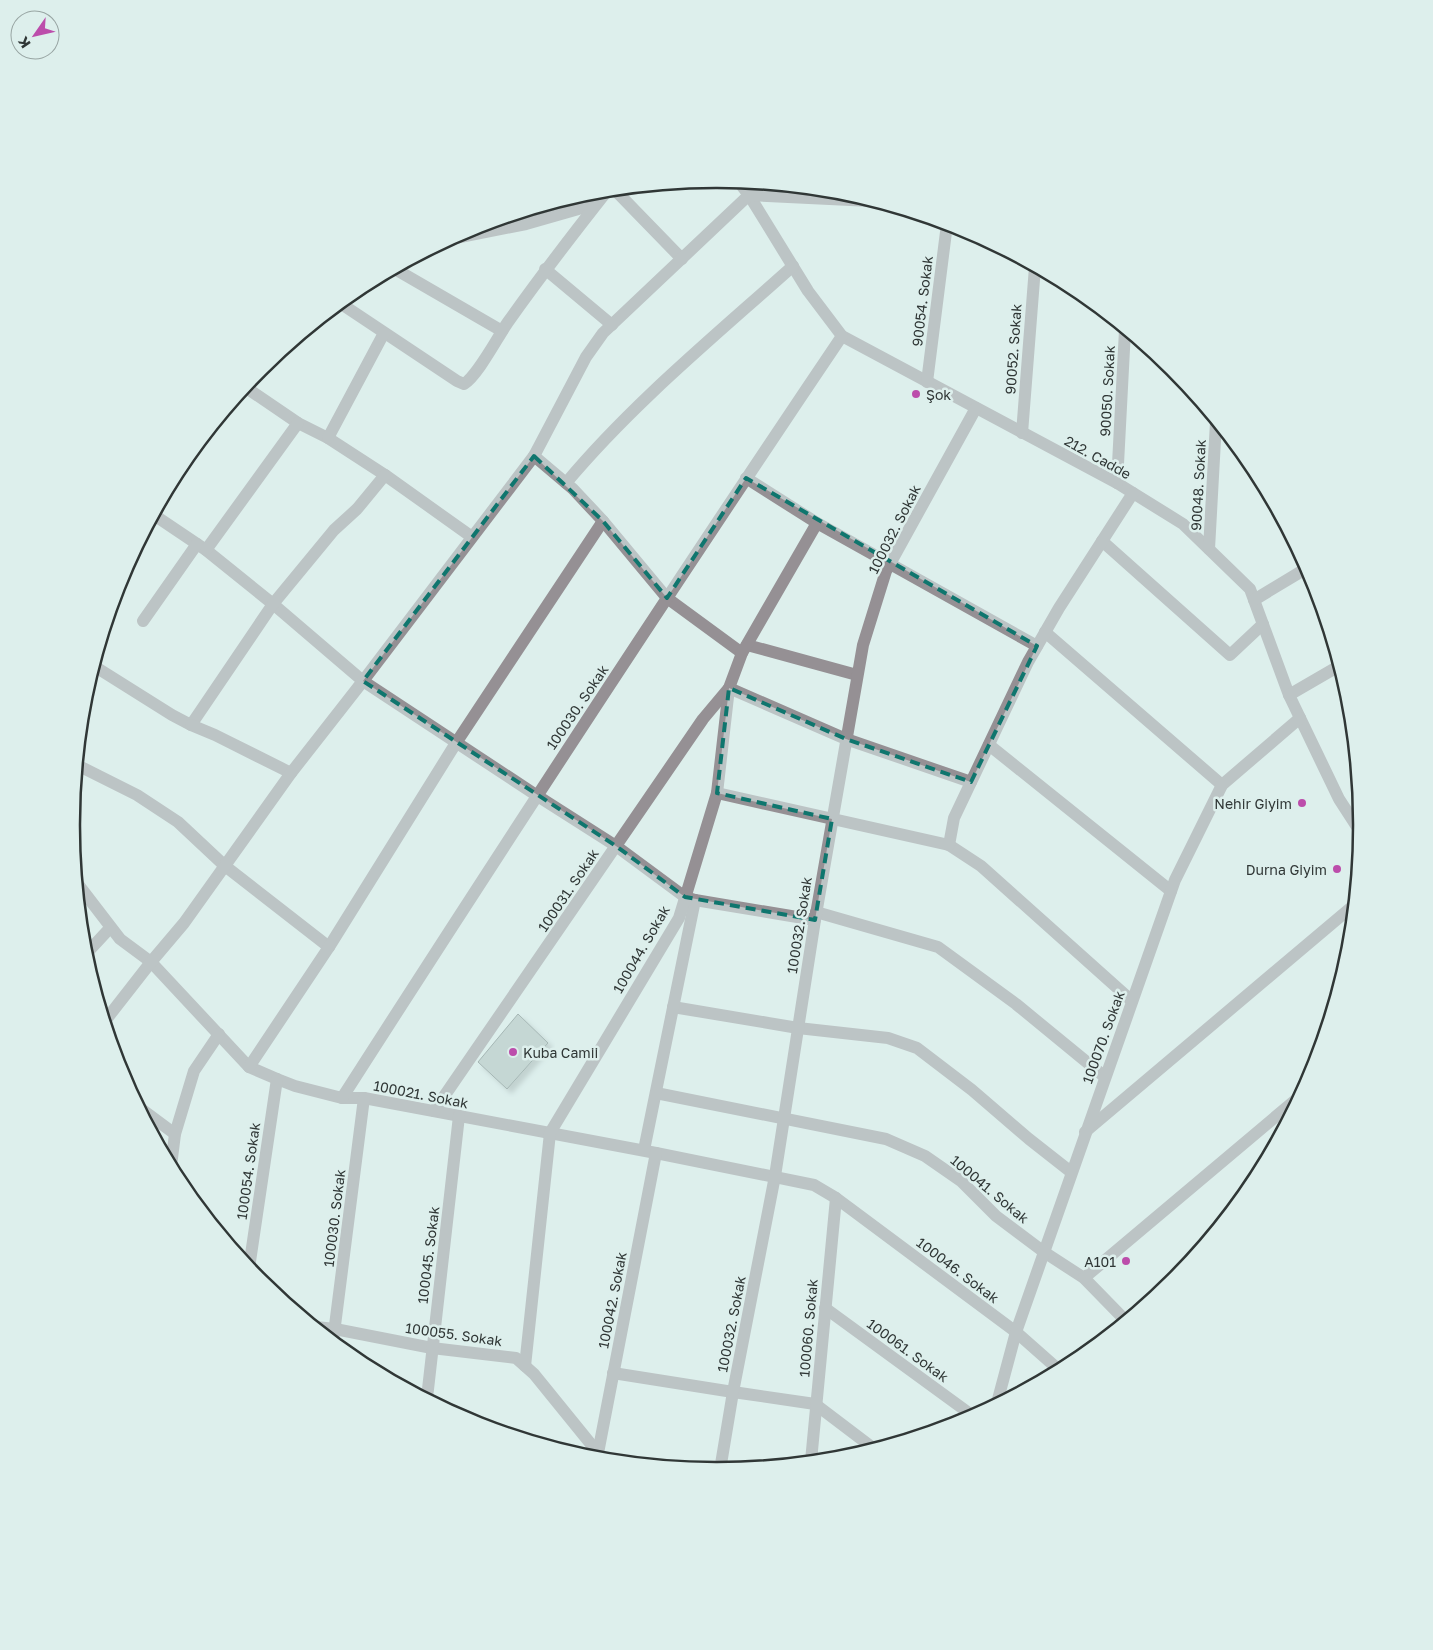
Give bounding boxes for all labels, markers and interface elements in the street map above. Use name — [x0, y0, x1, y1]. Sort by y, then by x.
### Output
north arrow — [10, 10, 60, 60]
text: K — [14, 34, 34, 52]
street label: 90054. Sokak — [908, 255, 936, 347]
street label: 90052. Sokak — [1001, 303, 1025, 395]
street label: 90050. Sokak — [1096, 345, 1118, 437]
place label: Şok — [926, 386, 951, 403]
marker: Şok — [910, 388, 922, 400]
street label: 212. Cadde — [1062, 432, 1134, 482]
street label: 90048. Sokak — [1187, 439, 1209, 531]
street label: 100032. Sokak — [864, 481, 924, 576]
street label: 100030. Sokak — [542, 661, 612, 753]
place label: Nehir Giyim — [1214, 795, 1292, 812]
marker: Nehir Giyim — [1296, 797, 1308, 809]
street label: 100031. Sokak — [534, 845, 602, 935]
place label: Durna Giyim — [1246, 861, 1327, 878]
marker: Durna Giyim — [1331, 863, 1343, 875]
street label: 100032. Sokak — [783, 875, 815, 975]
street label: 100044. Sokak — [609, 902, 673, 996]
street label: 100070. Sokak — [1078, 988, 1128, 1086]
place label: Kuba Camii — [523, 1044, 598, 1061]
marker: Kuba Camii — [507, 1046, 519, 1058]
street label: 100021. Sokak — [372, 1076, 470, 1112]
street label: 100054. Sokak — [233, 1121, 263, 1221]
street label: 100041. Sokak — [947, 1151, 1033, 1227]
street label: 100030. Sokak — [320, 1168, 348, 1268]
street label: 100045. Sokak — [414, 1205, 442, 1305]
street label: 100046. Sokak — [914, 1234, 1003, 1306]
street label: 100042. Sokak — [594, 1250, 630, 1350]
place label: A101 — [1084, 1253, 1116, 1270]
marker: A101 — [1120, 1255, 1132, 1267]
street label: 100032. Sokak — [713, 1274, 749, 1374]
street label: 100060. Sokak — [795, 1278, 821, 1378]
street label: 100061. Sokak — [864, 1315, 952, 1385]
street label: 100055. Sokak — [404, 1319, 504, 1349]

